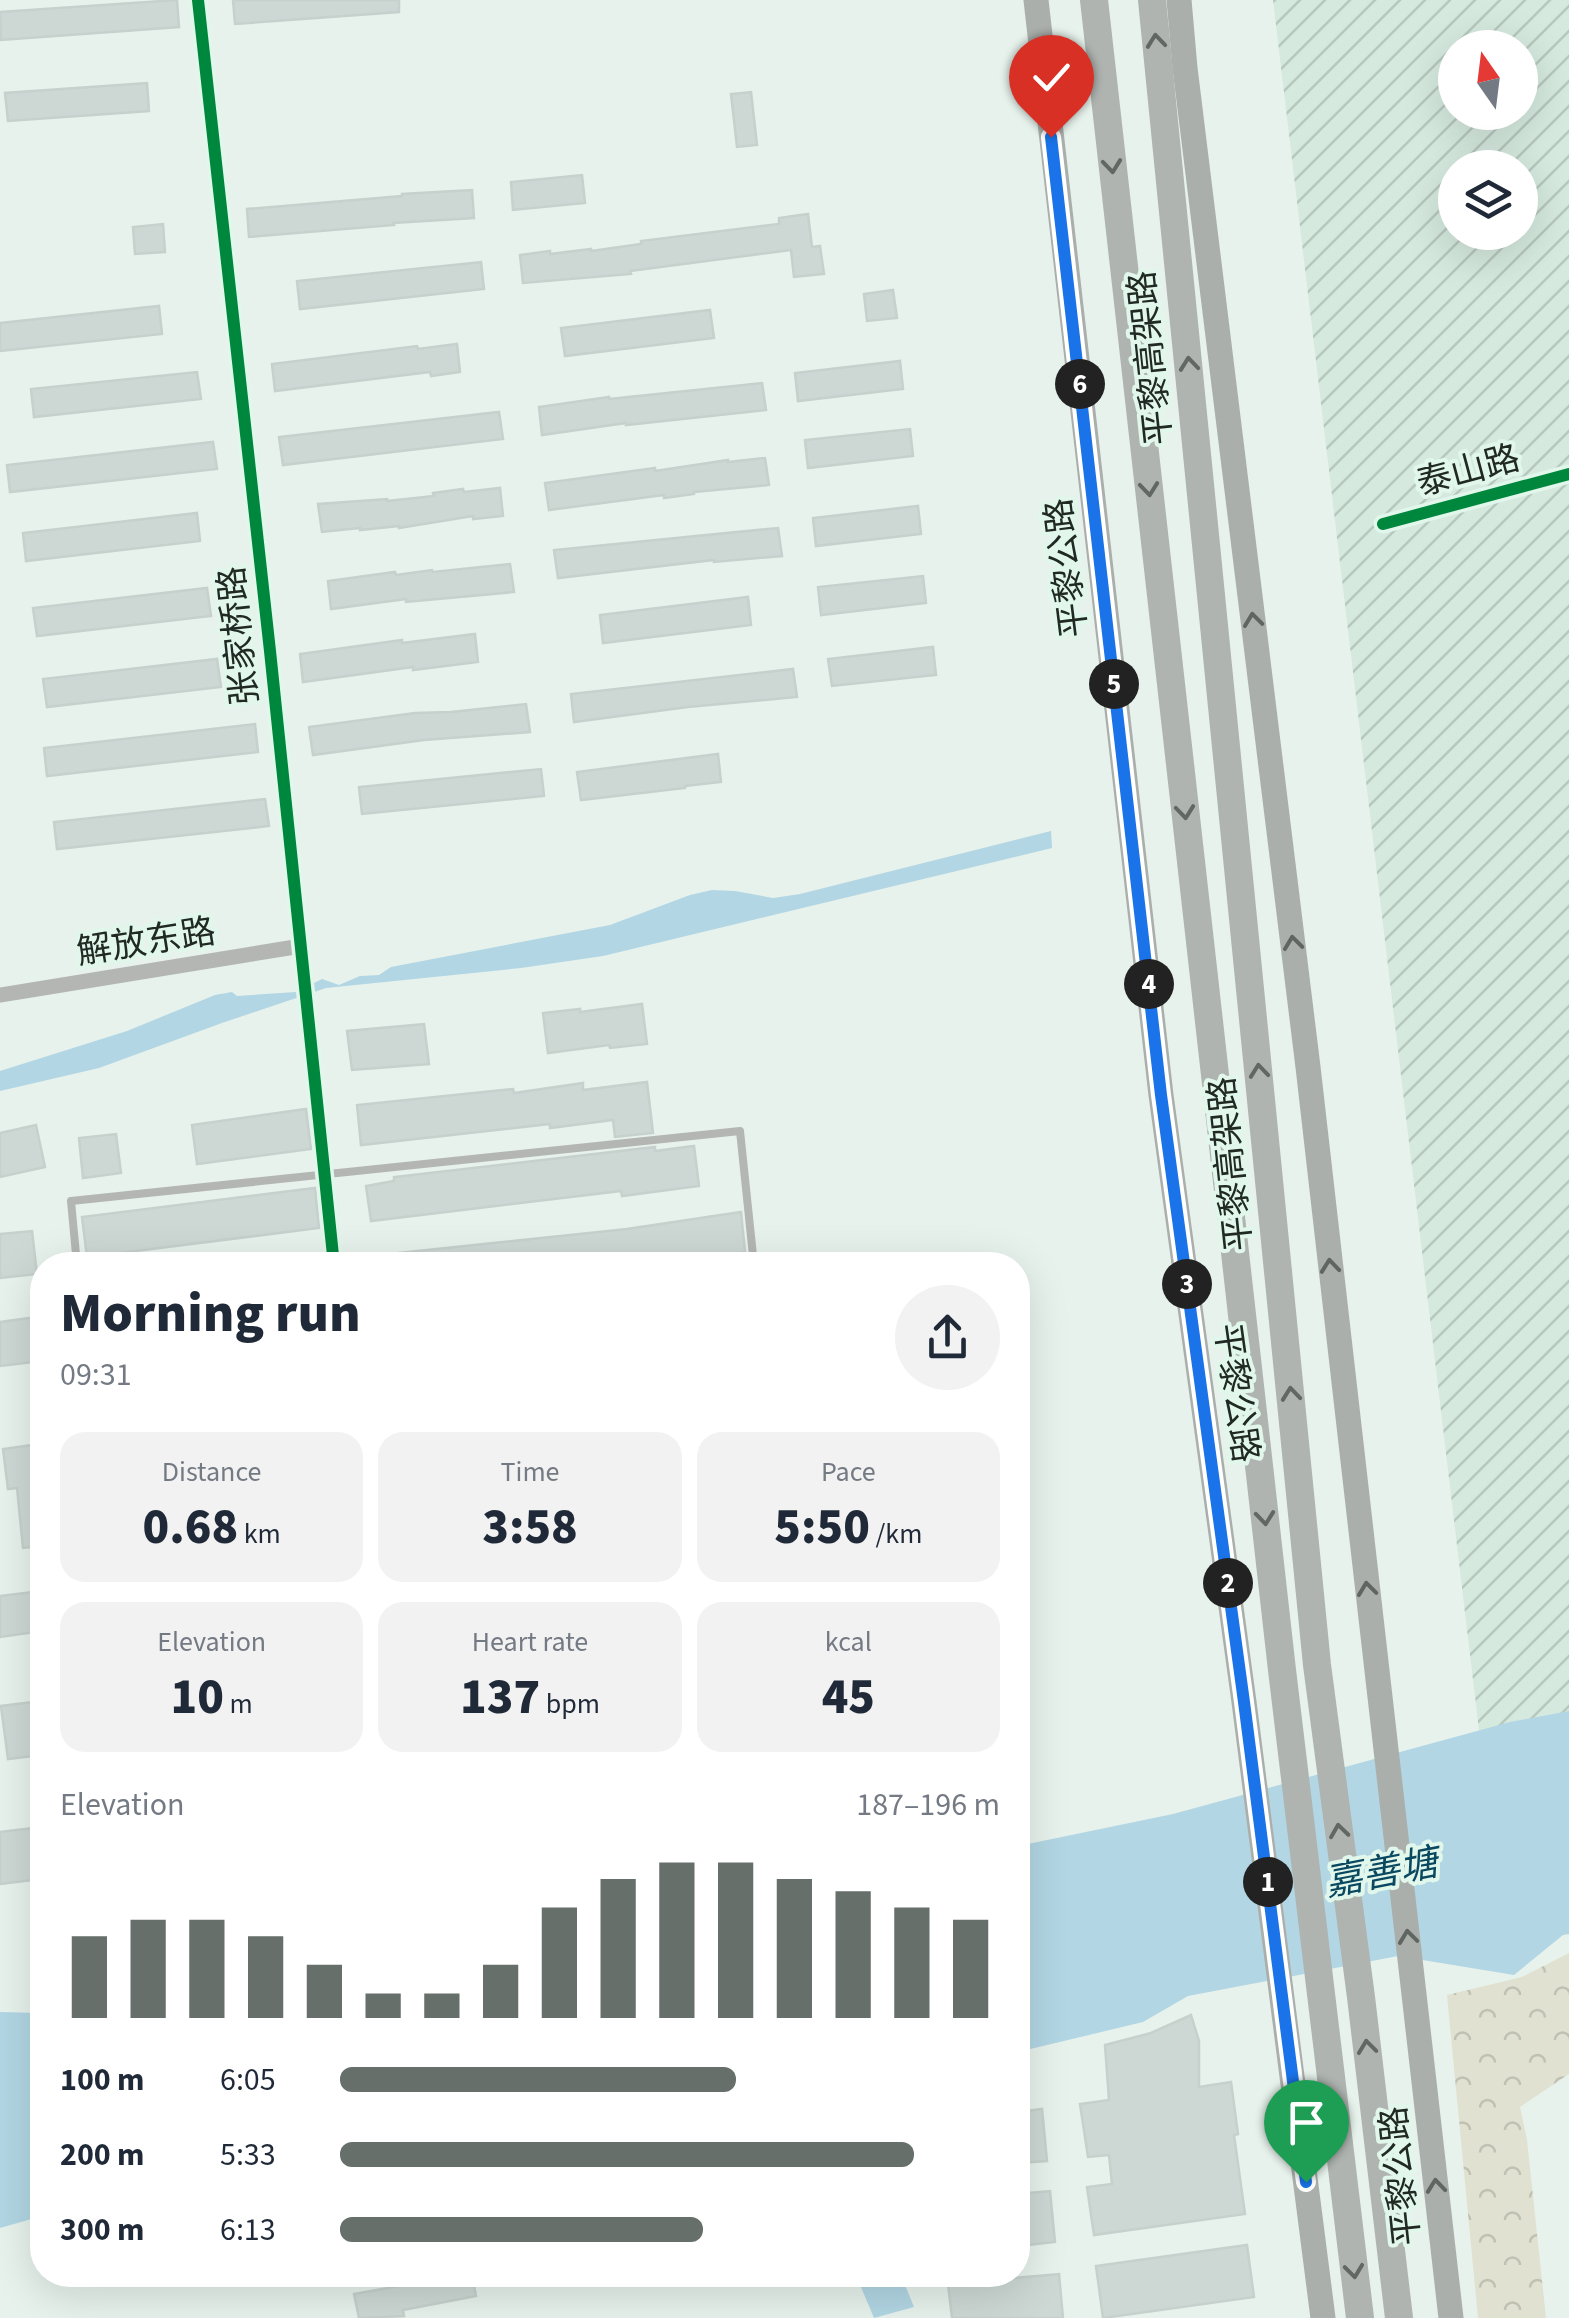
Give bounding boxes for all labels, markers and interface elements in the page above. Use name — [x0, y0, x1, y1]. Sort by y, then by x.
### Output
north arrow — [1438, 30, 1538, 130]
map controls — [1438, 30, 1538, 250]
one-way arrow — [1146, 32, 1168, 48]
pin — [1009, 35, 1094, 138]
icon: check — [1024, 50, 1079, 105]
button: layers — [1438, 150, 1538, 250]
one-way arrow — [1101, 159, 1122, 175]
street label: 平黎高架路 — [1117, 268, 1185, 448]
one-way arrow — [1178, 356, 1200, 372]
pin: 6 — [1055, 359, 1105, 409]
text: 6 — [1073, 364, 1087, 404]
street label: 泰山路 — [1411, 433, 1525, 509]
one-way arrow — [1138, 482, 1159, 498]
street label: 平黎公路 — [1034, 495, 1100, 640]
street label: 张家桥路 — [207, 564, 271, 708]
one-way arrow — [1243, 612, 1264, 628]
pin: 5 — [1089, 659, 1139, 709]
text: 5 — [1107, 664, 1121, 704]
one-way arrow — [1174, 805, 1195, 821]
street label: 解放东路 — [73, 906, 219, 978]
one-way arrow — [1283, 935, 1304, 951]
pin: 4 — [1124, 959, 1174, 1009]
text: 4 — [1142, 964, 1156, 1004]
one-way arrow — [1248, 1062, 1270, 1078]
street label: 平黎高架路 — [1197, 1074, 1265, 1254]
one-way arrow — [1320, 1257, 1341, 1273]
pin: 3 — [1162, 1259, 1212, 1309]
text: 3 — [1180, 1264, 1194, 1304]
text: Morning run — [60, 1275, 361, 1353]
button: share — [895, 1285, 1000, 1390]
street label: 平黎公路 — [1202, 1320, 1271, 1466]
text: 09:31 — [60, 1352, 132, 1398]
one-way arrow — [1280, 1386, 1302, 1402]
text: Distance — [162, 1452, 261, 1492]
text: Time — [500, 1452, 559, 1492]
text: Pace — [821, 1452, 876, 1492]
text: 0.68 — [143, 1492, 238, 1563]
text: 3:58 — [482, 1492, 578, 1563]
text: 5:50 — [774, 1492, 870, 1563]
one-way arrow — [1254, 1510, 1275, 1526]
text: km — [238, 1514, 281, 1554]
text: /km — [870, 1514, 922, 1554]
pin: 2 — [1203, 1558, 1253, 1608]
text: 2 — [1221, 1563, 1235, 1603]
one-way arrow — [1357, 1580, 1378, 1596]
text: Elevation — [157, 1622, 266, 1662]
text: Heart rate — [472, 1622, 588, 1662]
text: kcal — [825, 1622, 872, 1662]
text: 10 — [171, 1662, 224, 1733]
text: 137 — [460, 1662, 540, 1733]
text: 45 — [822, 1662, 875, 1733]
text: m — [224, 1684, 253, 1724]
text: bpm — [540, 1684, 600, 1724]
text: Elevation — [60, 1782, 185, 1828]
text: 187–196 m — [856, 1782, 1000, 1828]
one-way arrow — [1330, 1822, 1351, 1839]
water label: 嘉善塘 — [1320, 1834, 1448, 1910]
pin: 1 — [1243, 1857, 1293, 1907]
text: 1 — [1261, 1862, 1275, 1902]
one-way arrow — [1398, 1928, 1419, 1944]
one-way arrow — [1357, 2039, 1378, 2055]
text: 100 m — [60, 2057, 145, 2103]
text: 6:05 — [220, 2057, 276, 2103]
pin — [1264, 2080, 1349, 2183]
icon: arrive — [1279, 2095, 1334, 2150]
street label: 平黎公路 — [1369, 2104, 1433, 2248]
text: 200 m — [60, 2132, 145, 2178]
text: 5:33 — [220, 2132, 276, 2178]
one-way arrow — [1426, 2178, 1447, 2194]
text: 300 m — [60, 2207, 145, 2253]
text: 6:13 — [220, 2207, 276, 2253]
one-way arrow — [1343, 2263, 1364, 2279]

